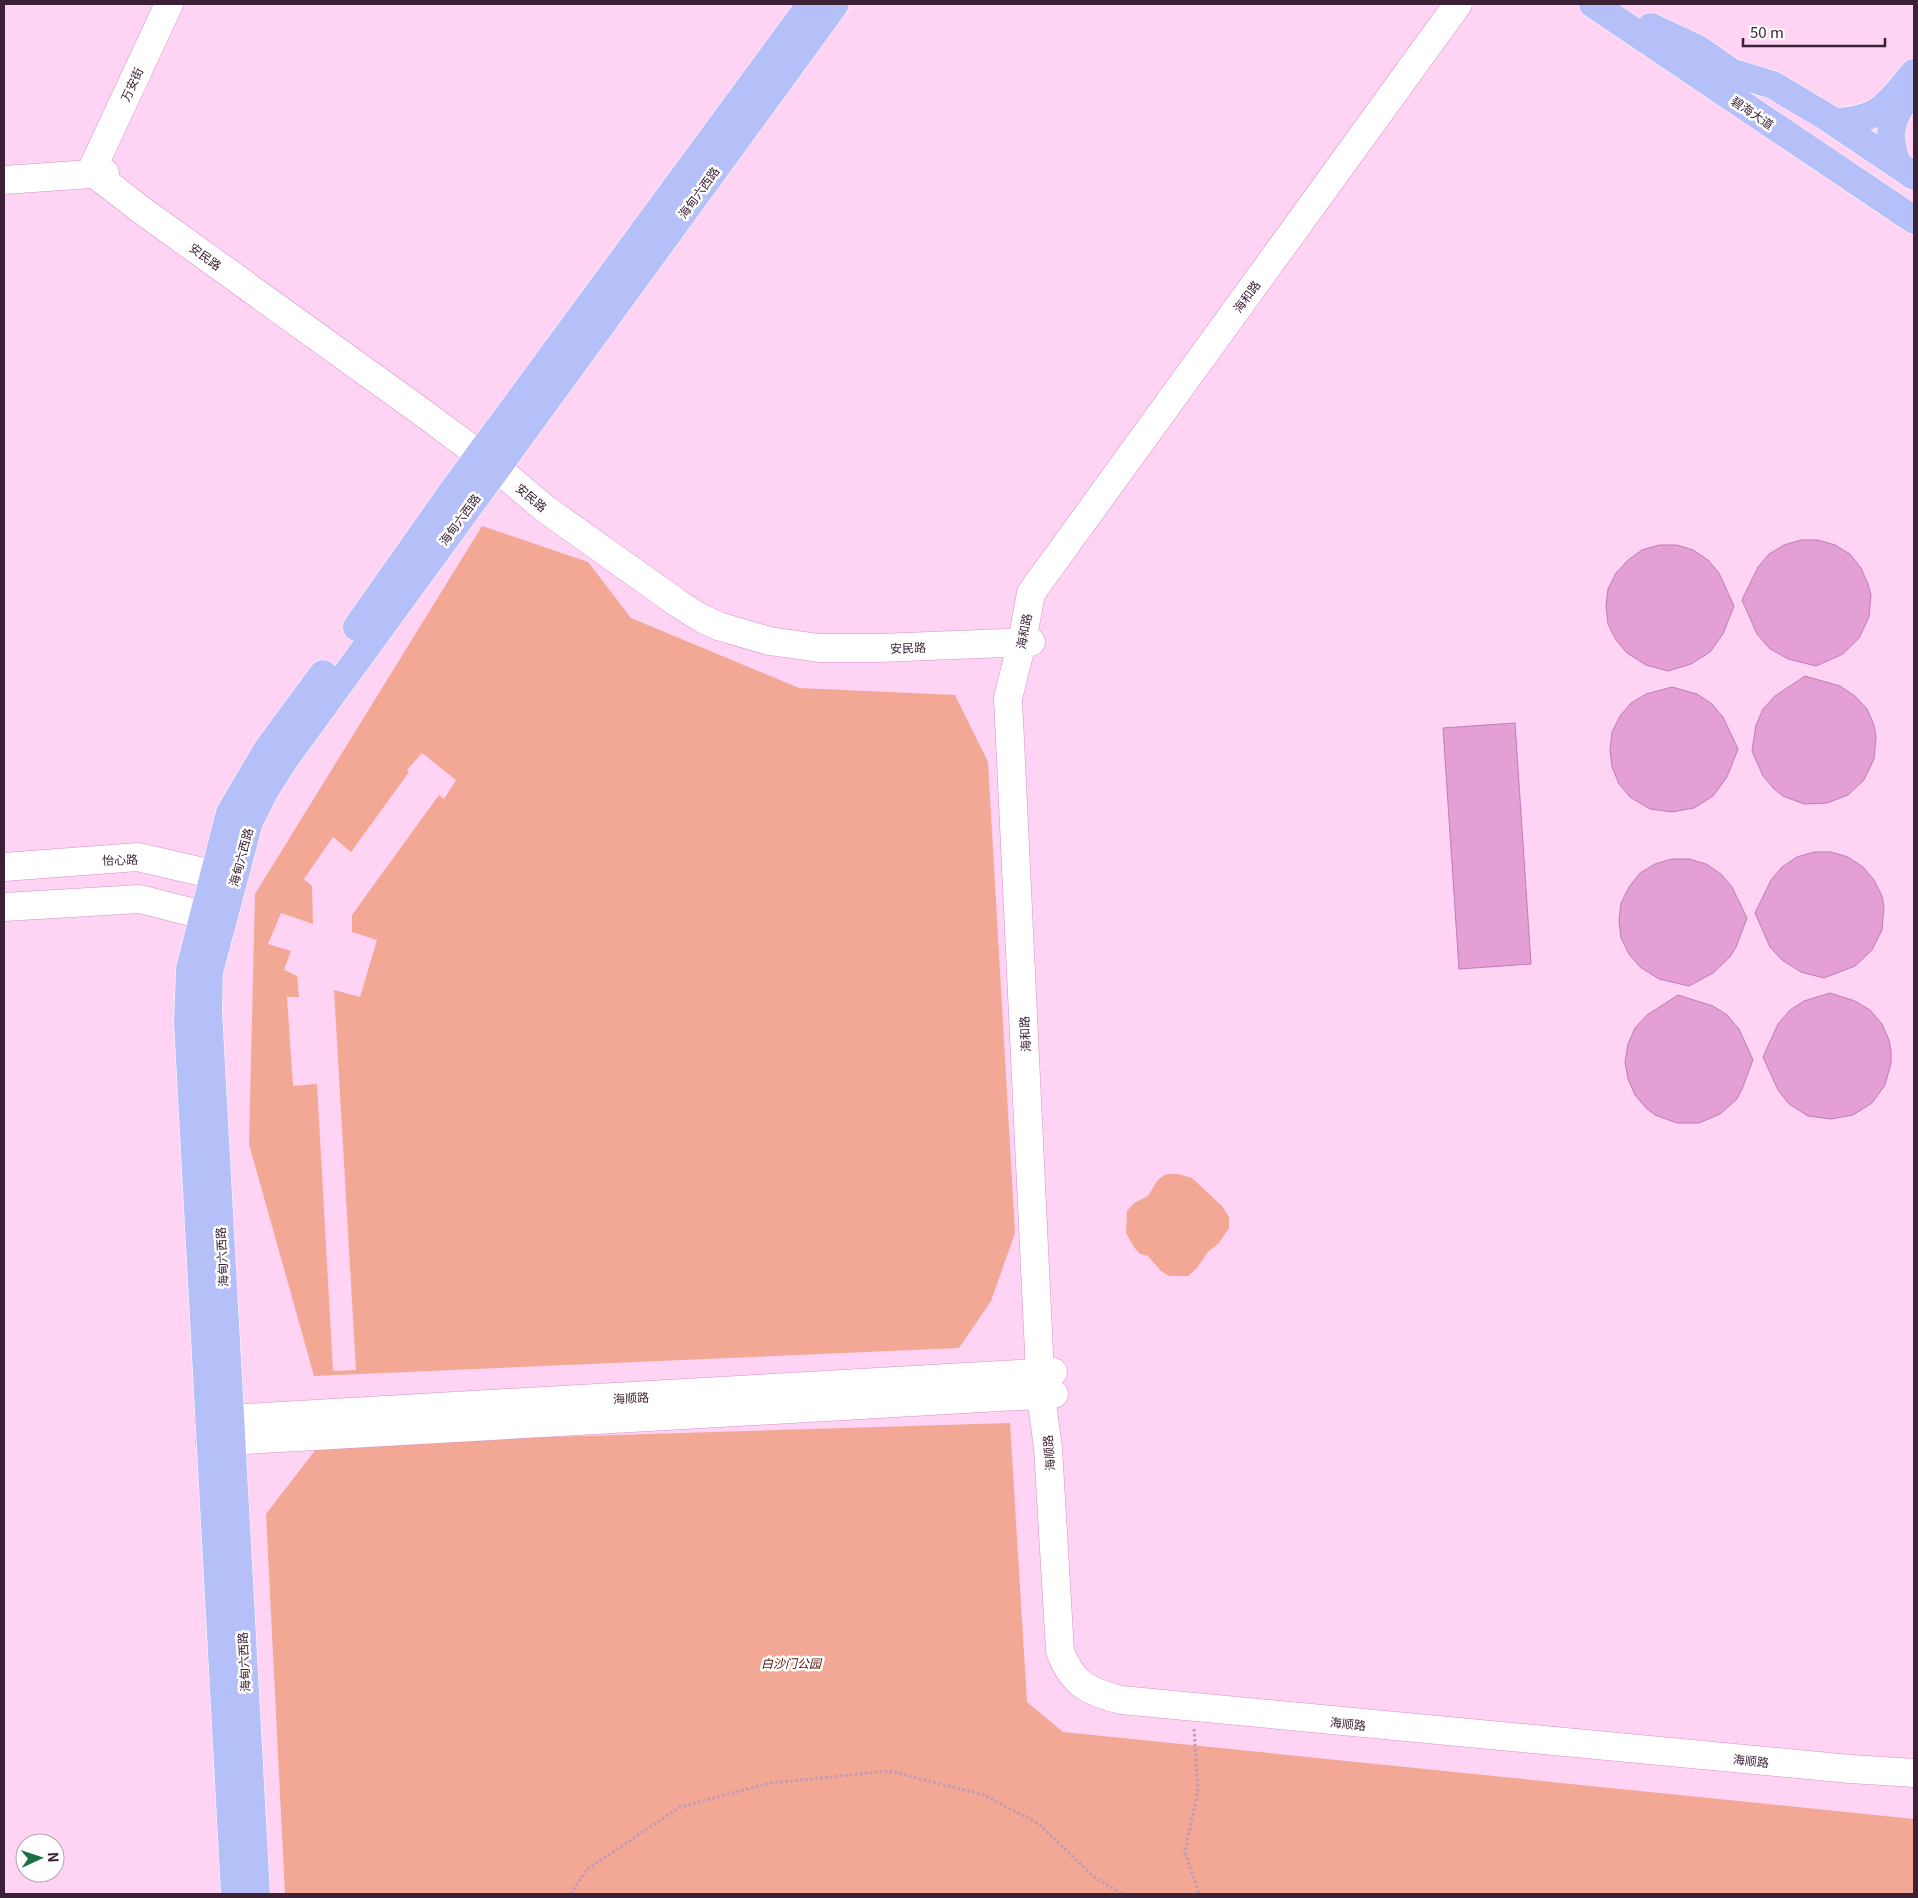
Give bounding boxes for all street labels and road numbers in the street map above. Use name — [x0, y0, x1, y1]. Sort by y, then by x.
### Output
street label: 万安街 — [116, 64, 146, 104]
street label: 碧海大道 — [1728, 92, 1778, 132]
street label: 海甸六西路 — [673, 163, 723, 221]
street label: 安民路 — [186, 239, 226, 273]
street label: 海和路 — [1229, 276, 1263, 316]
street label: 安民路 — [513, 479, 551, 515]
street label: 海甸六西路 — [434, 490, 484, 548]
street label: 海和路 — [1011, 612, 1035, 650]
street label: 安民路 — [890, 638, 926, 656]
street label: 海甸六西路 — [224, 826, 256, 888]
street label: 怡心路 — [102, 850, 138, 868]
street label: 海和路 — [1015, 1016, 1033, 1052]
street label: 海甸六西路 — [211, 1227, 231, 1287]
street label: 海顺路 — [613, 1388, 649, 1406]
street label: 海顺路 — [1038, 1434, 1058, 1472]
street label: 海甸六西路 — [233, 1632, 253, 1692]
street label: 海顺路 — [1329, 1713, 1367, 1733]
street label: 海顺路 — [1732, 1750, 1770, 1770]

